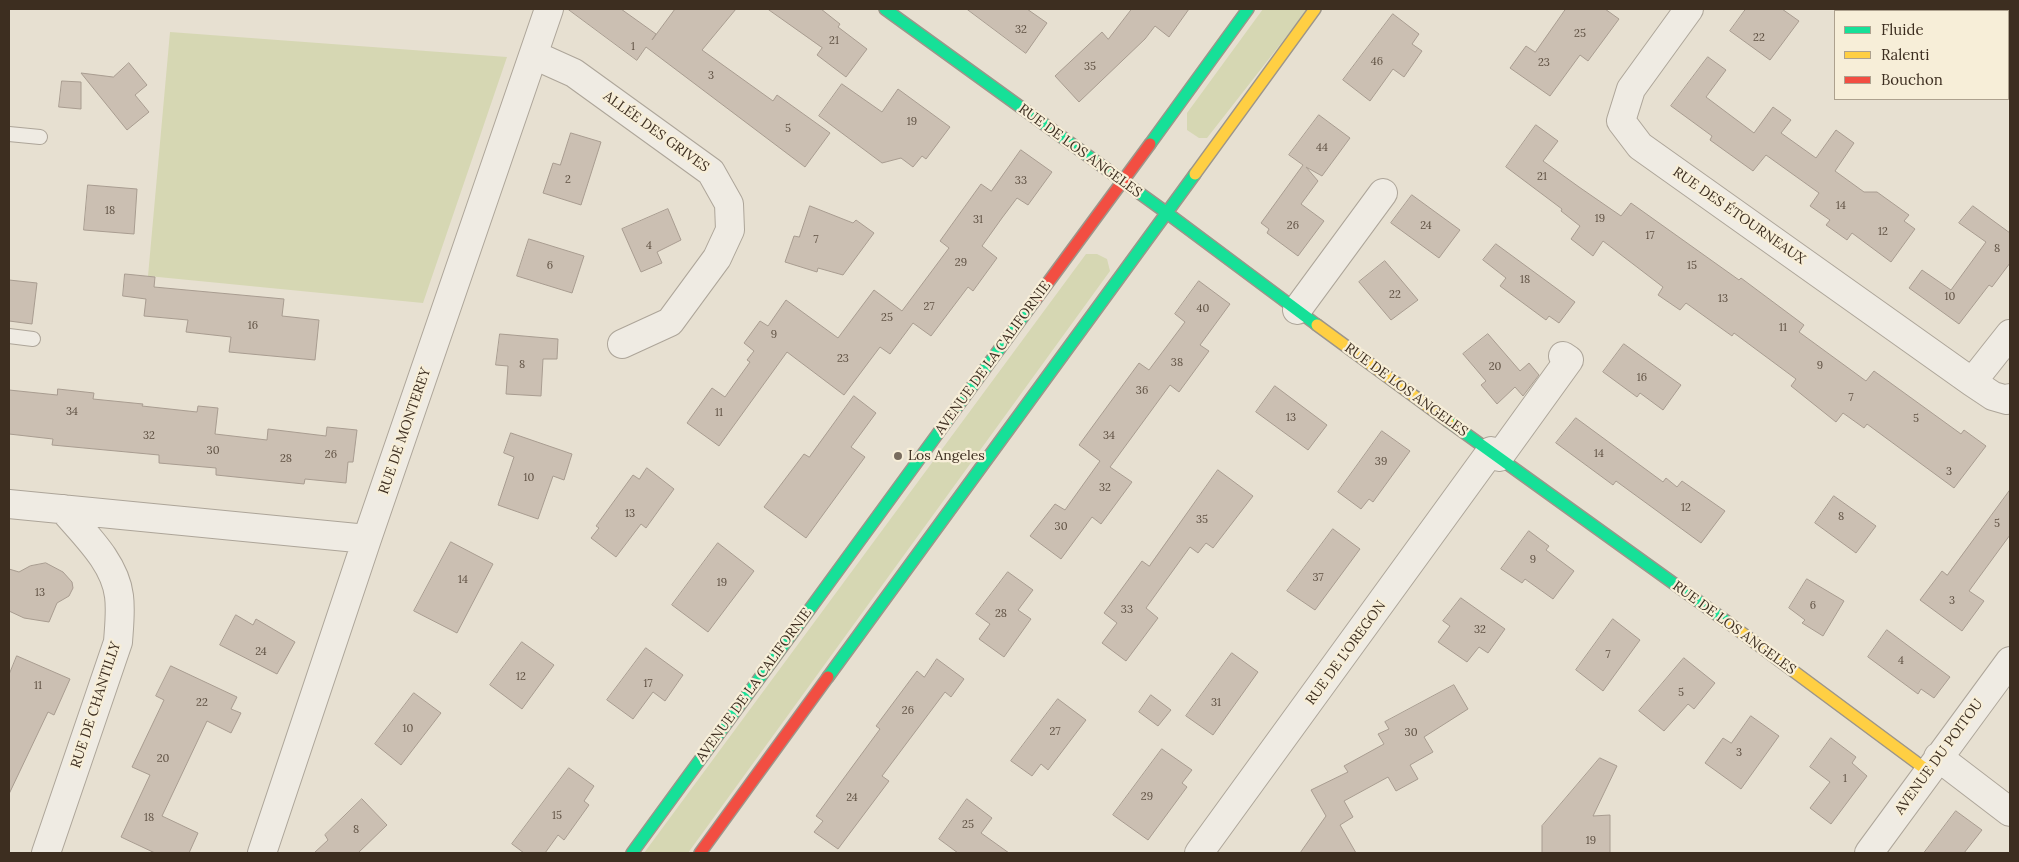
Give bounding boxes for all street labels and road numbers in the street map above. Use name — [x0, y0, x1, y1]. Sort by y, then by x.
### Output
street label: ALLÉE DES GRIVES — [600, 88, 712, 176]
street label: RUE DE LOS ANGELES — [1015, 101, 1145, 201]
street label: RUE DES ÉTOURNEAUX — [1670, 164, 1808, 268]
street label: AVENUE DE LA CALIFORNIE — [932, 278, 1054, 438]
street label: RUE DE LOS ANGELES — [1341, 340, 1471, 440]
street label: RUE DE MONTEREY — [375, 365, 435, 497]
street label: RUE DE LOS ANGELES — [1669, 578, 1799, 678]
street label: RUE DE L'OREGON — [1303, 598, 1389, 708]
street label: AVENUE DE LA CALIFORNIE — [693, 605, 815, 765]
street label: RUE DE CHANTILLY — [68, 640, 124, 770]
street label: AVENUE DU POITOU — [1891, 696, 1987, 818]

